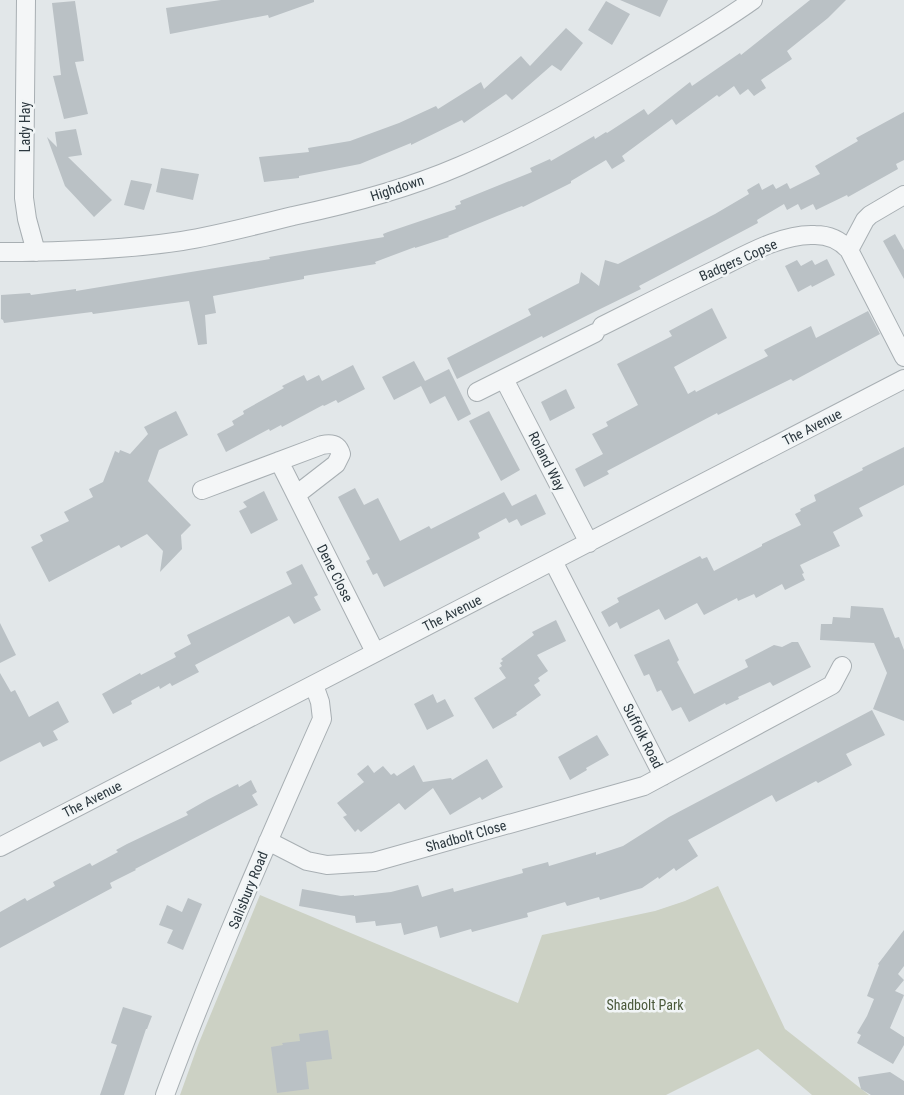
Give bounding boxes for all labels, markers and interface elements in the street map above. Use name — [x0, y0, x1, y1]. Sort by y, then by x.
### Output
street label: Lady Hay — [17, 102, 33, 152]
street label: Highdown — [368, 172, 426, 204]
street label: Badgers Copse — [697, 236, 780, 284]
street label: The Avenue — [780, 405, 845, 449]
street label: Roland Way — [525, 429, 569, 493]
street label: Dene Close — [314, 542, 356, 605]
street label: The Avenue — [420, 591, 485, 635]
street label: Suffolk Road — [620, 701, 666, 771]
street label: The Avenue — [60, 777, 125, 821]
street label: Shadbolt Close — [424, 817, 509, 855]
street label: Salisbury Road — [225, 849, 271, 931]
park label: Shadbolt Park — [606, 997, 684, 1013]

